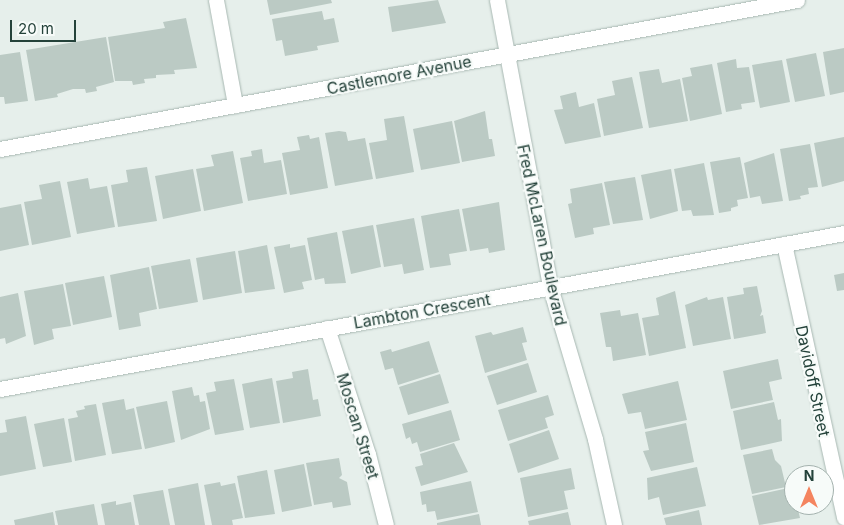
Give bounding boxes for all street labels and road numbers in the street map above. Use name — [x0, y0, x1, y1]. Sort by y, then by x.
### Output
street label: Castlemore Avenue — [325, 52, 473, 98]
street label: Fred McLaren Boulevard — [513, 143, 571, 327]
street label: Lambton Crescent — [352, 289, 492, 333]
street label: Davidoff Street — [792, 324, 834, 438]
street label: Moscan Street — [333, 371, 383, 481]

